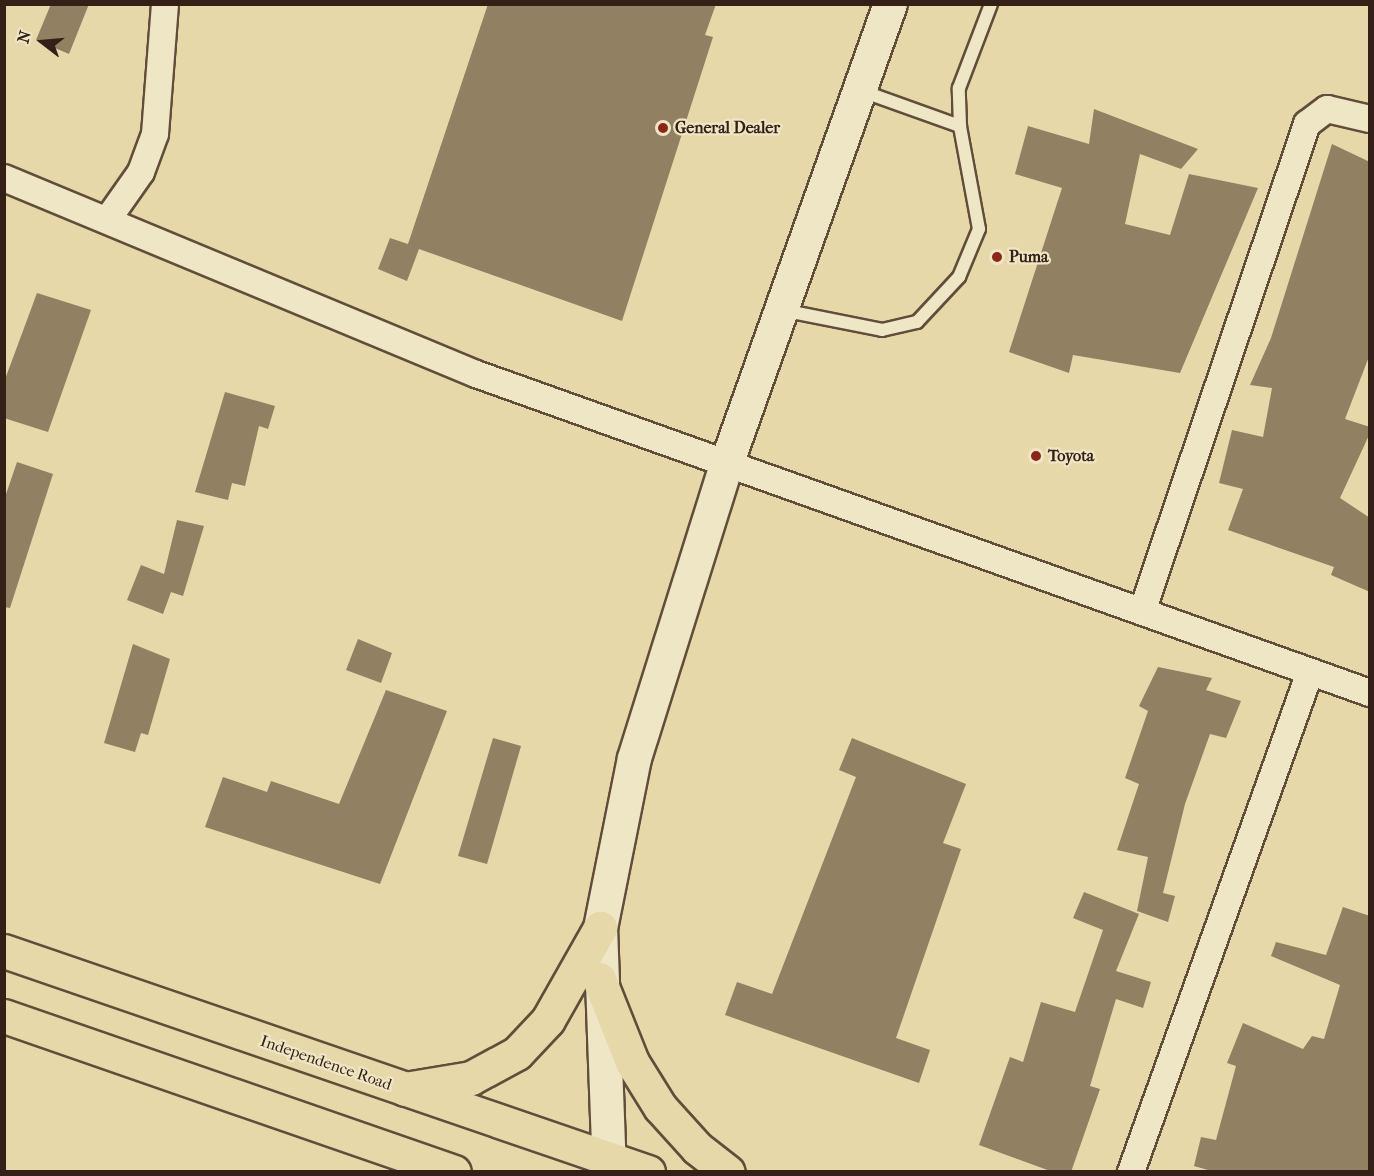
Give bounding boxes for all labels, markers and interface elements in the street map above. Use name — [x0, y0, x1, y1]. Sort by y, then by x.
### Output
north arrow — [12, 12, 72, 72]
text: N — [13, 28, 35, 45]
place label: General Dealer — [675, 118, 780, 138]
marker: General Dealer — [656, 121, 670, 135]
place label: Puma — [1009, 247, 1048, 267]
marker: Puma — [990, 250, 1004, 264]
place label: Toyota — [1048, 446, 1094, 466]
marker: Toyota — [1029, 449, 1043, 463]
street label: Independence Road — [258, 1031, 394, 1095]

